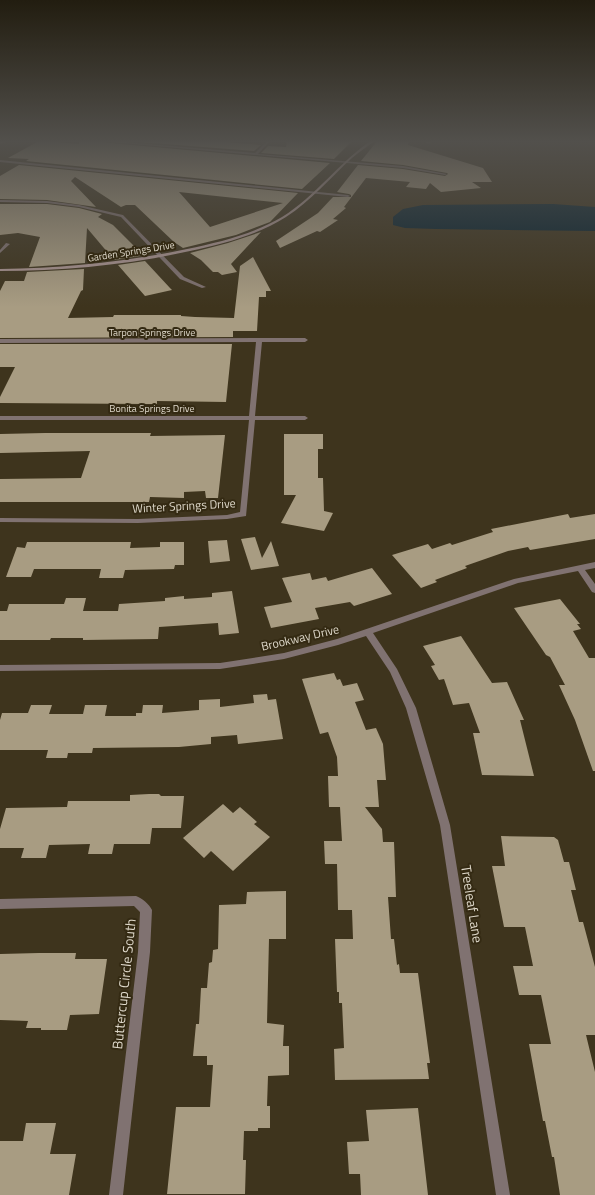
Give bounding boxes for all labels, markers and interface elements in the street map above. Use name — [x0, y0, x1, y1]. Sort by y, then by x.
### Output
street label: Garden Springs Drive — [86, 237, 176, 266]
street label: Tarpon Springs Drive — [109, 325, 195, 340]
street label: Bonita Springs Drive — [109, 401, 195, 416]
street label: Winter Springs Drive — [132, 493, 236, 518]
street label: Brookway Drive — [259, 619, 341, 656]
street label: Treeleaf Lane — [456, 864, 489, 944]
street label: Buttercup Circle South — [106, 918, 141, 1050]

